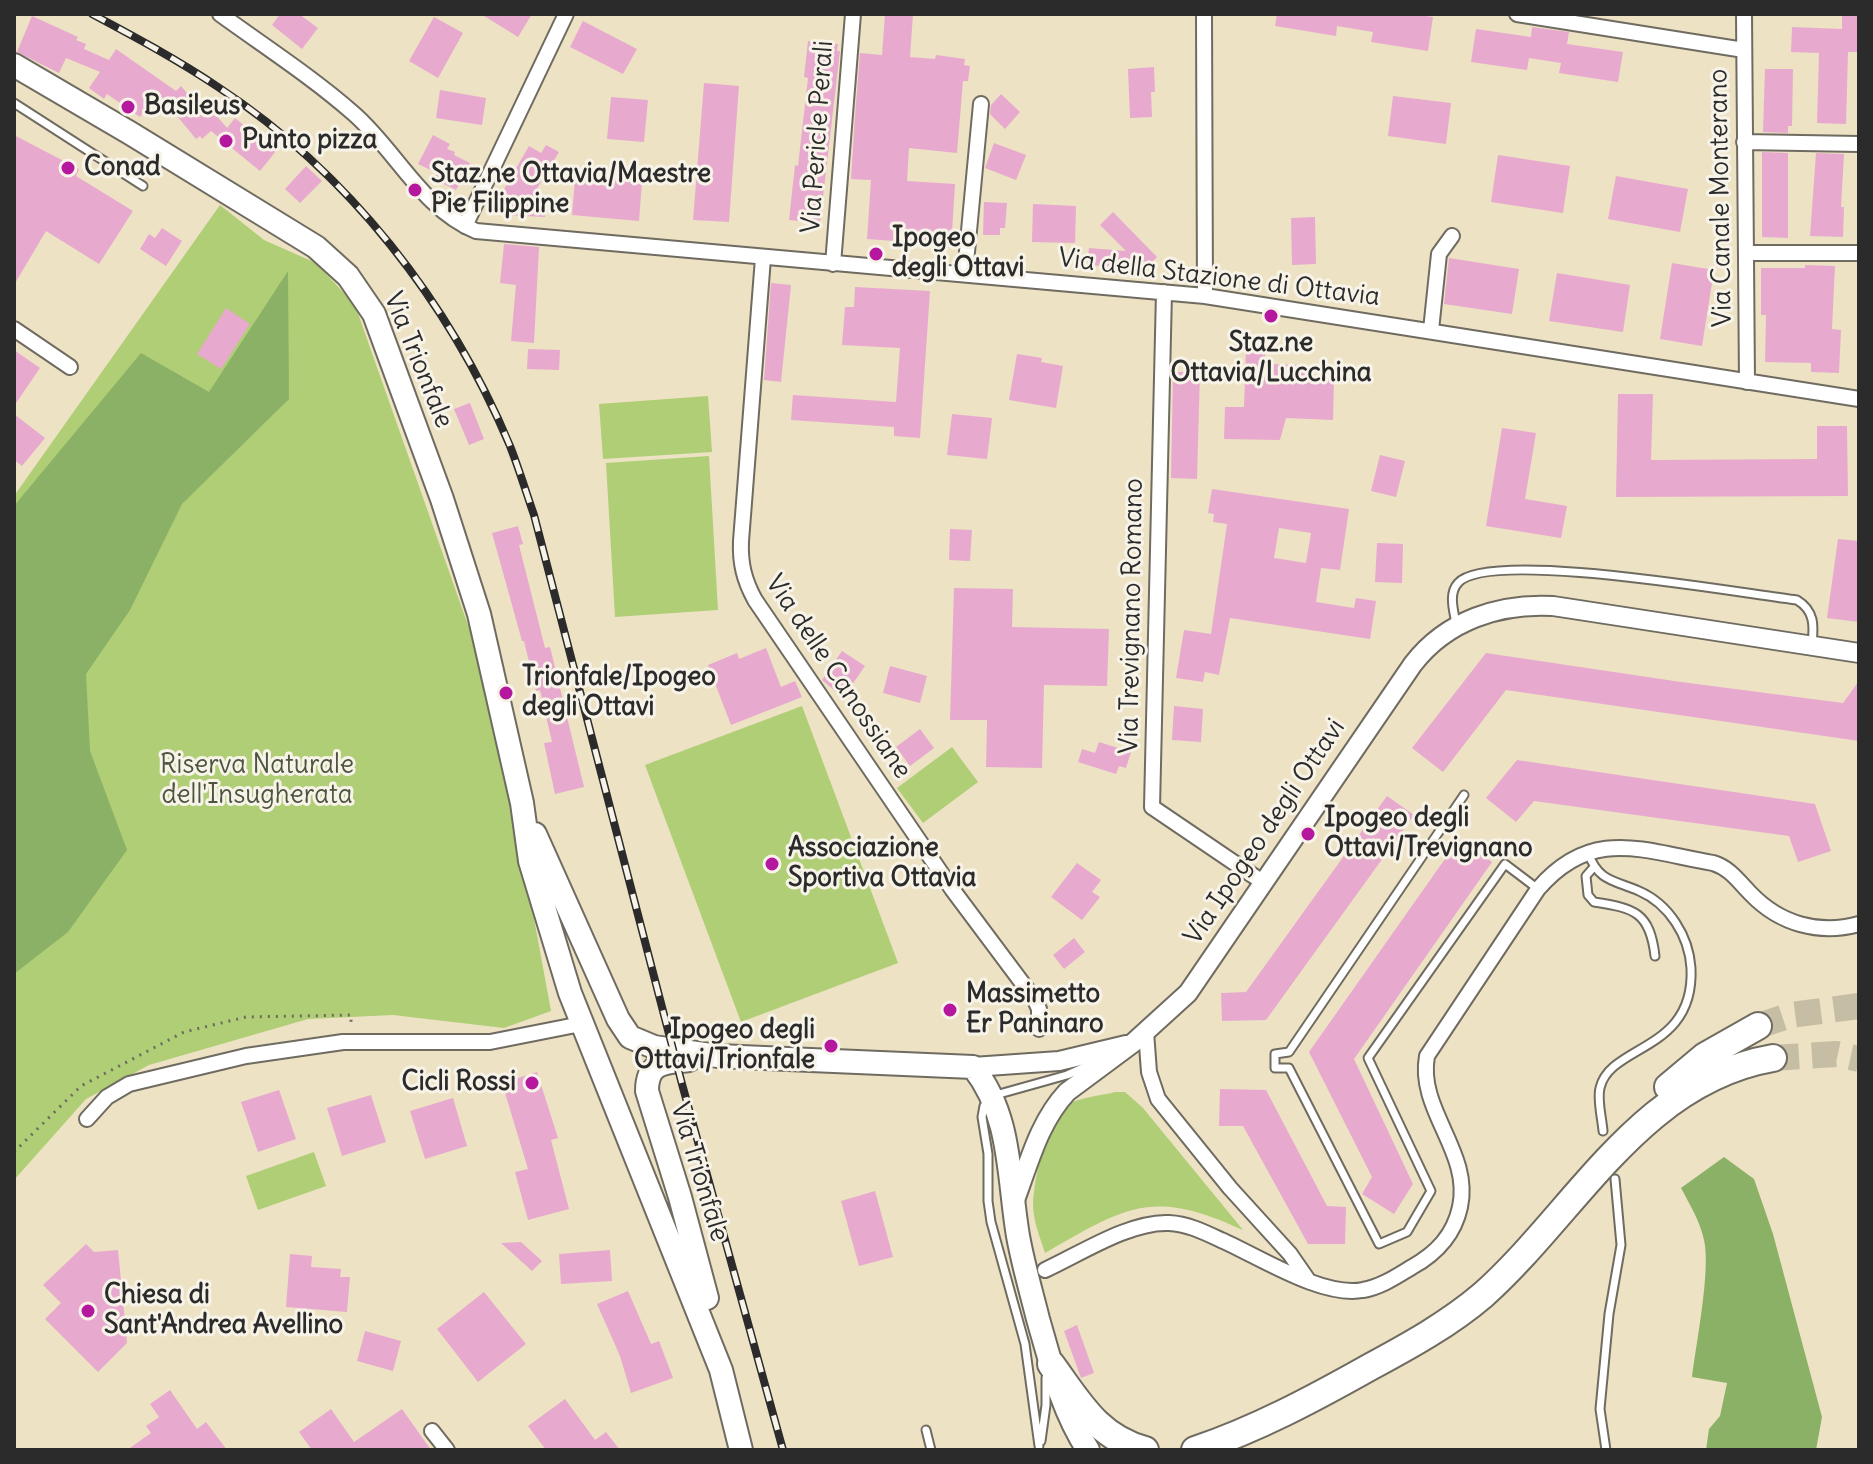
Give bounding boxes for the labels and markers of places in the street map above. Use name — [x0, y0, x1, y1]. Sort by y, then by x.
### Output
place label: Basileus — [144, 91, 240, 123]
marker: Basileus — [119, 98, 137, 116]
place label: Punto pizza — [242, 125, 377, 157]
marker: Punto pizza — [217, 132, 235, 150]
place label: Conad — [84, 152, 161, 184]
marker: Conad — [59, 159, 77, 177]
place label: Staz.ne Ottavia/Maestre Pie Filippine — [431, 159, 711, 220]
marker: Staz.ne Ottavia/Maestre Pie Filippine — [406, 181, 424, 199]
place label: Ipogeo degli Ottavi — [892, 223, 1024, 284]
marker: Ipogeo degli Ottavi — [867, 245, 885, 263]
marker: Staz.ne Ottavia/Lucchina — [1262, 307, 1280, 325]
place label: Staz.ne Ottavia/Lucchina — [1170, 328, 1372, 390]
place label: Trionfale/Ipogeo degli Ottavi — [522, 662, 716, 724]
marker: Trionfale/Ipogeo degli Ottavi — [497, 684, 515, 702]
place label: Ipogeo degli Ottavi/Trevignano — [1324, 803, 1533, 864]
marker: Ipogeo degli Ottavi/Trevignano — [1299, 825, 1317, 843]
place label: Associazione Sportiva Ottavia — [788, 833, 976, 894]
marker: Associazione Sportiva Ottavia — [763, 855, 781, 873]
place label: Massimetto Er Paninaro — [966, 979, 1104, 1040]
marker: Massimetto Er Paninaro — [941, 1001, 959, 1019]
place label: Ipogeo degli Ottavi/Trionfale — [634, 1015, 815, 1076]
marker: Ipogeo degli Ottavi/Trionfale — [822, 1037, 840, 1055]
place label: Cicli Rossi — [402, 1067, 516, 1099]
marker: Cicli Rossi — [523, 1074, 541, 1092]
place label: Chiesa di Sant'Andrea Avellino — [104, 1280, 343, 1342]
marker: Chiesa di Sant'Andrea Avellino — [79, 1302, 97, 1320]

